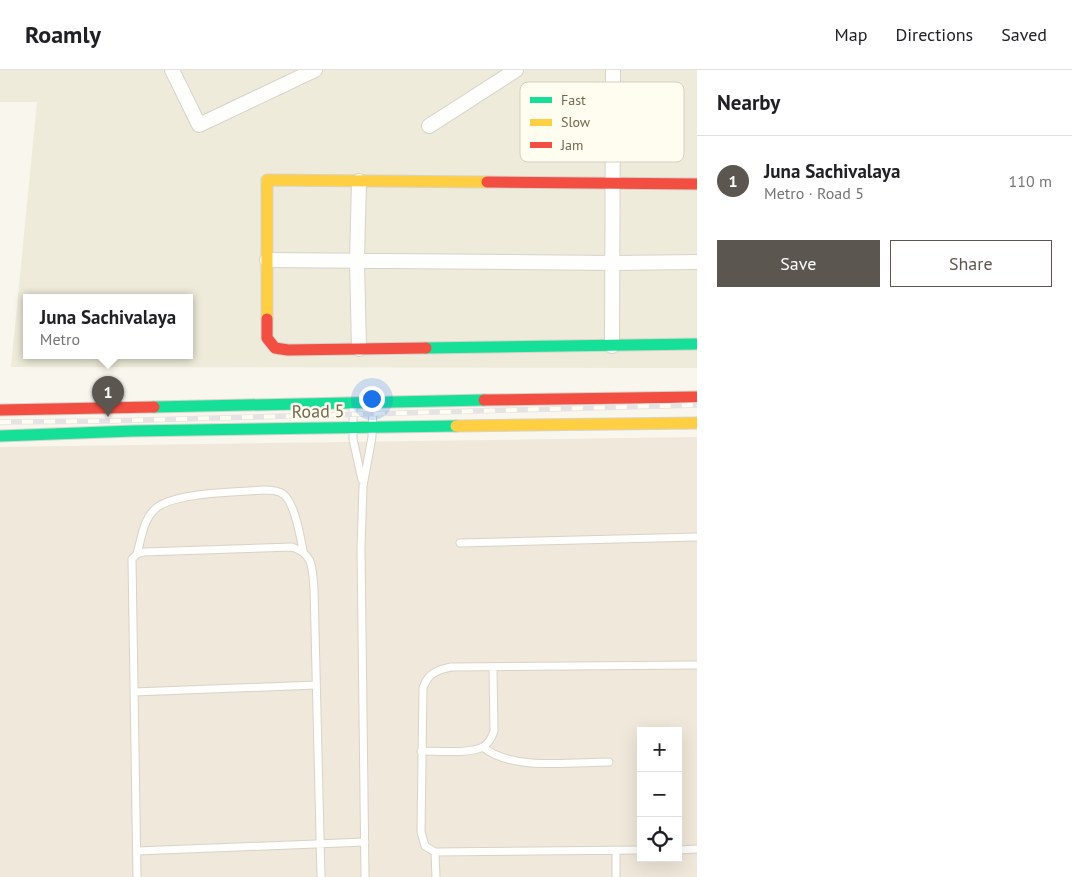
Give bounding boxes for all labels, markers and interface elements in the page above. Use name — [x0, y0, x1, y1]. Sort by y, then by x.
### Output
text: Roamly — [25, 19, 101, 50]
text: Map — [835, 23, 867, 46]
text: Directions — [895, 23, 973, 46]
text: Saved — [1001, 23, 1047, 46]
legend — [520, 82, 684, 162]
text: Nearby — [717, 89, 780, 116]
text: Fast — [561, 91, 586, 109]
text: Slow — [561, 113, 591, 131]
text: Jam — [560, 136, 583, 154]
text: Juna Sachivalaya — [764, 159, 900, 183]
text: 1 — [728, 171, 738, 191]
text: 110 m — [1009, 171, 1052, 191]
text: Metro · Road 5 — [764, 183, 864, 203]
button: Save — [717, 240, 880, 287]
button: Share — [890, 240, 1052, 287]
popup — [23, 294, 193, 359]
text: Juna Sachivalaya — [40, 305, 176, 329]
text: Metro — [40, 329, 80, 349]
pin: 1 — [92, 376, 124, 417]
your location — [359, 386, 385, 412]
street label: Road 5 — [291, 399, 345, 423]
map controls — [637, 727, 682, 862]
button: + — [637, 727, 682, 772]
button: − — [637, 772, 682, 817]
button: locate — [637, 817, 682, 862]

